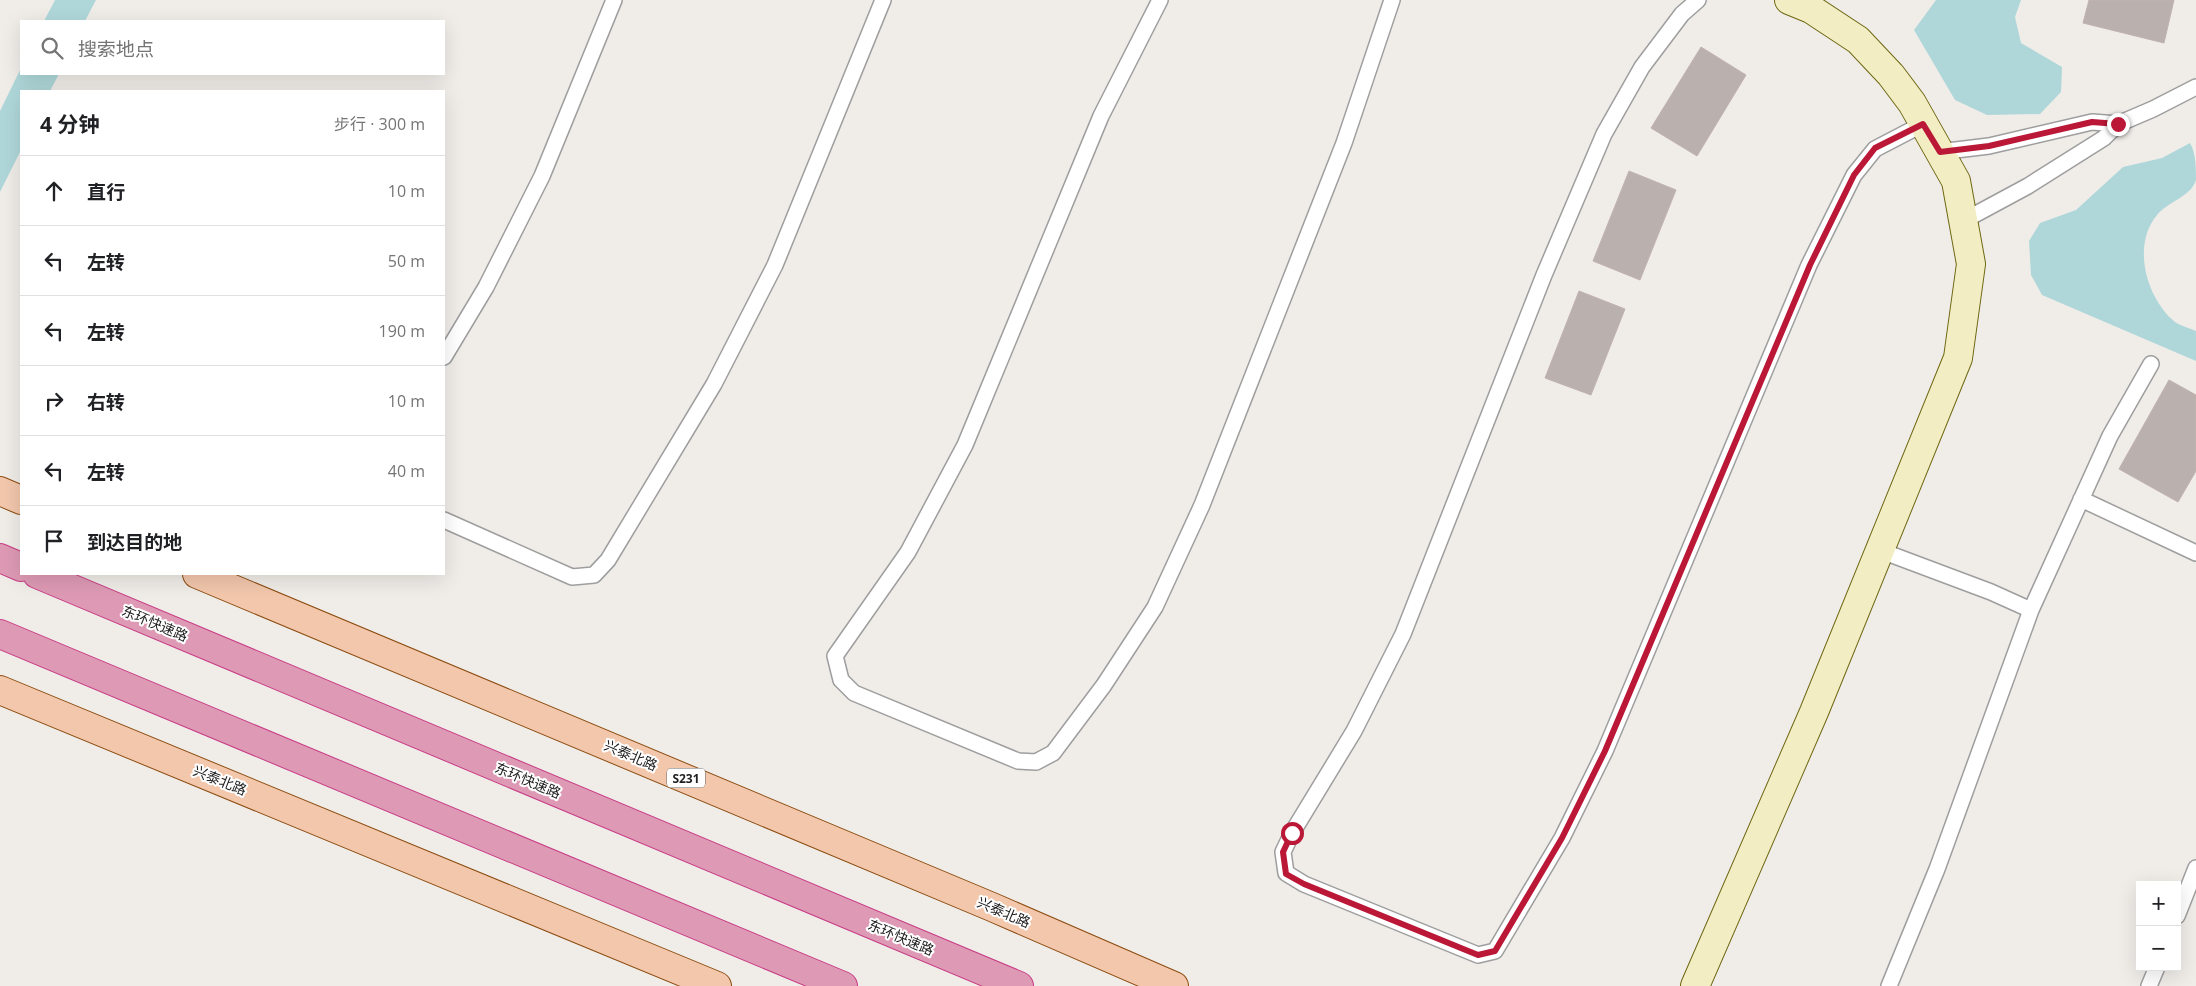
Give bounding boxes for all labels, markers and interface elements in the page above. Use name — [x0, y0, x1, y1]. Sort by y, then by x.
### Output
search box — [20, 20, 445, 75]
icon: search — [38, 34, 66, 62]
text: 搜索地点 — [78, 36, 154, 62]
text: 4 分钟 — [40, 110, 99, 138]
text: 步行 · 300 m — [334, 113, 425, 135]
route end — [2107, 113, 2130, 136]
icon: ahead — [40, 177, 68, 205]
text: 直行 — [87, 179, 125, 205]
text: 10 m — [388, 180, 425, 202]
icon: left — [40, 247, 68, 275]
text: 左转 — [87, 249, 125, 275]
text: 50 m — [388, 250, 425, 272]
icon: left — [40, 317, 68, 345]
text: 左转 — [87, 319, 125, 345]
text: 190 m — [379, 320, 425, 342]
icon: right — [40, 387, 68, 415]
text: 右转 — [87, 389, 125, 415]
text: 10 m — [388, 390, 425, 412]
icon: left — [40, 457, 68, 485]
text: 左转 — [87, 459, 125, 485]
text: 40 m — [388, 460, 425, 482]
icon: arrive — [40, 527, 68, 555]
text: 到达目的地 — [87, 529, 182, 555]
street label: 东环快速路 — [119, 601, 191, 645]
street label: 兴泰北路 — [602, 735, 660, 775]
street label: 东环快速路 — [492, 758, 564, 802]
street label: 兴泰北路 — [190, 761, 250, 799]
road number: S231 — [667, 768, 705, 788]
route start — [1281, 822, 1304, 845]
map controls — [2136, 881, 2181, 971]
button: + — [2136, 881, 2181, 926]
street label: 兴泰北路 — [975, 892, 1033, 932]
street label: 东环快速路 — [865, 915, 937, 959]
button: − — [2136, 926, 2181, 971]

